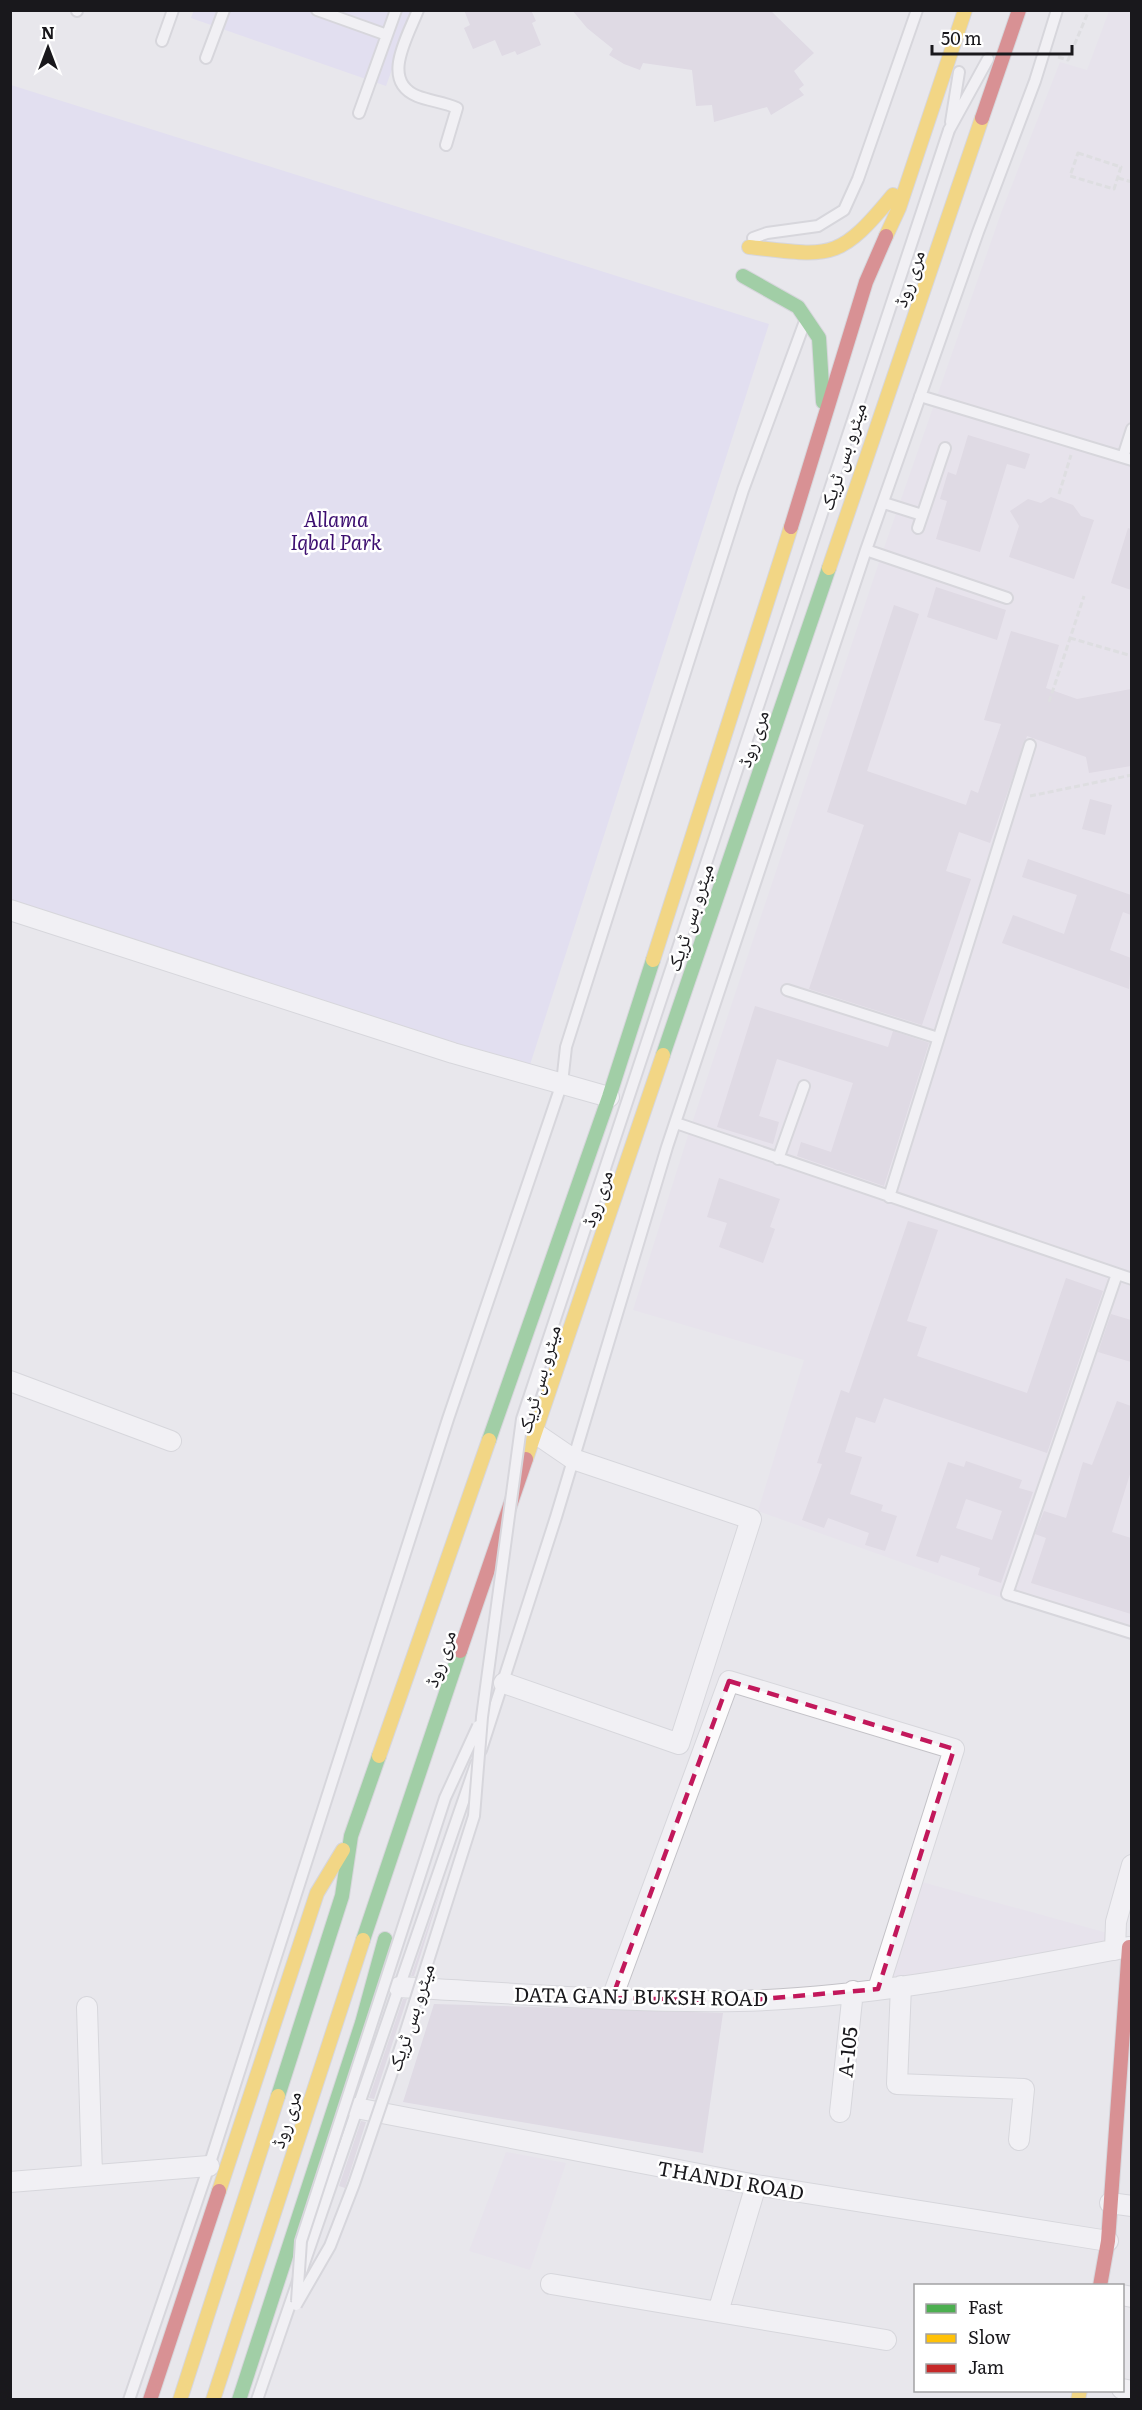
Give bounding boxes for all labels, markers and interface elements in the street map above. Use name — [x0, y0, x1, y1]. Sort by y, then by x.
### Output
north arrow — [18, 18, 78, 78]
scale bar — [932, 18, 1072, 56]
text: N — [41, 20, 55, 44]
text: 50 m — [941, 24, 982, 51]
street label: مری روڈ — [883, 245, 931, 311]
street label: میٹرو بس ٹریک — [809, 398, 873, 514]
park label: Allama Iqbal Park — [290, 503, 382, 556]
street label: مری روڈ — [727, 705, 775, 771]
street label: میٹرو بس ٹریک — [656, 859, 720, 975]
street label: مری روڈ — [571, 1165, 619, 1231]
street label: میٹرو بس ٹریک — [507, 1321, 567, 1437]
street label: مری روڈ — [414, 1625, 462, 1691]
street label: میٹرو بس ٹریک — [377, 1959, 441, 2075]
street label: DATA GANJ BUKSH ROAD — [514, 1978, 768, 2012]
street label: A-105 — [828, 2025, 864, 2079]
street label: مری روڈ — [261, 2086, 307, 2152]
street label: THANDI ROAD — [655, 2151, 807, 2207]
legend — [914, 2284, 1124, 2392]
text: Fast — [968, 2293, 1004, 2320]
text: Slow — [968, 2323, 1011, 2350]
text: Jam — [968, 2353, 1004, 2380]

